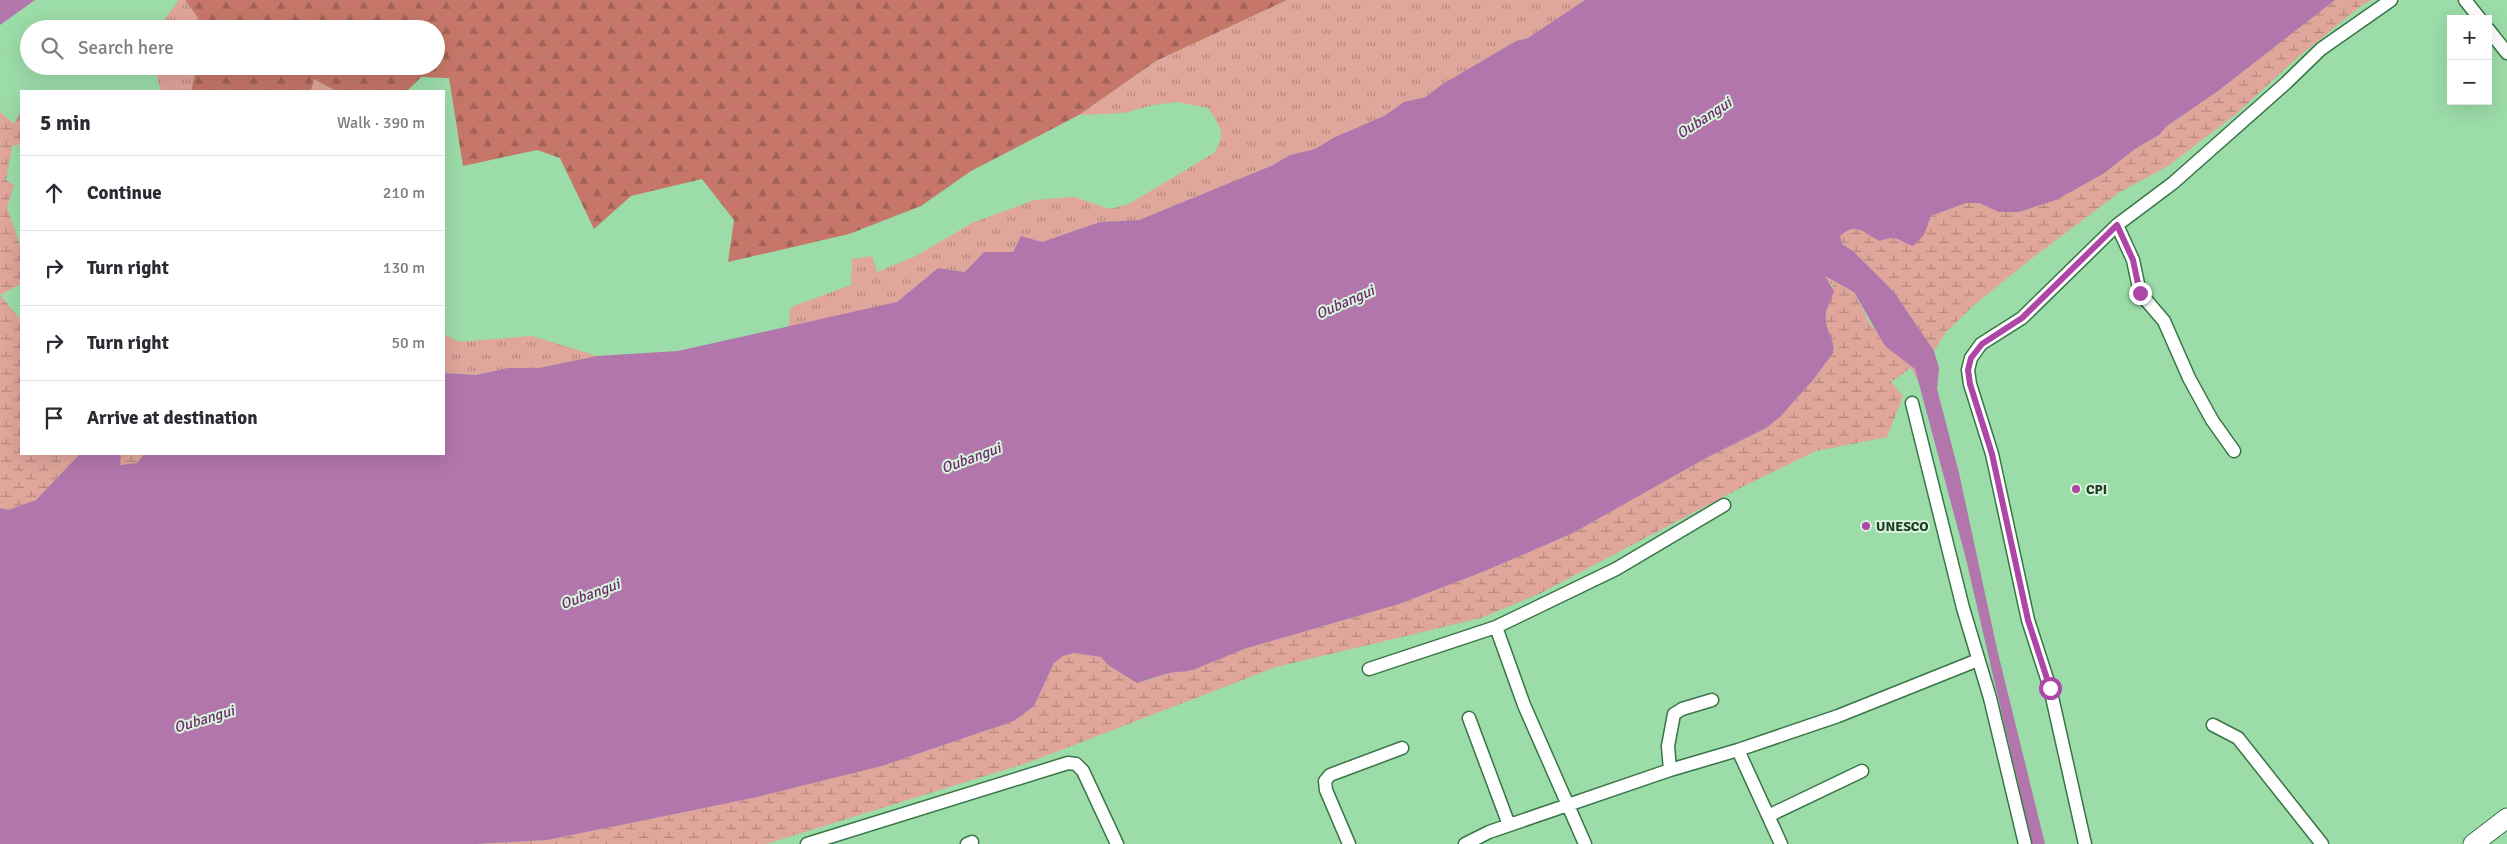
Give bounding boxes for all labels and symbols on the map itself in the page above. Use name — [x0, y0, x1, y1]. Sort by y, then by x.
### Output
water label: Oubangui — [1673, 93, 1736, 142]
water label: Oubangui — [1313, 280, 1379, 323]
route end — [2129, 282, 2152, 305]
water label: Oubangui — [939, 438, 1005, 477]
place label: CPI — [2086, 481, 2107, 498]
marker: CPI — [2070, 483, 2082, 495]
place label: UNESCO — [1876, 518, 1929, 535]
marker: UNESCO — [1860, 520, 1872, 532]
water label: Oubangui — [558, 574, 624, 613]
route start — [2039, 677, 2062, 700]
water label: Oubangui — [172, 701, 238, 737]

